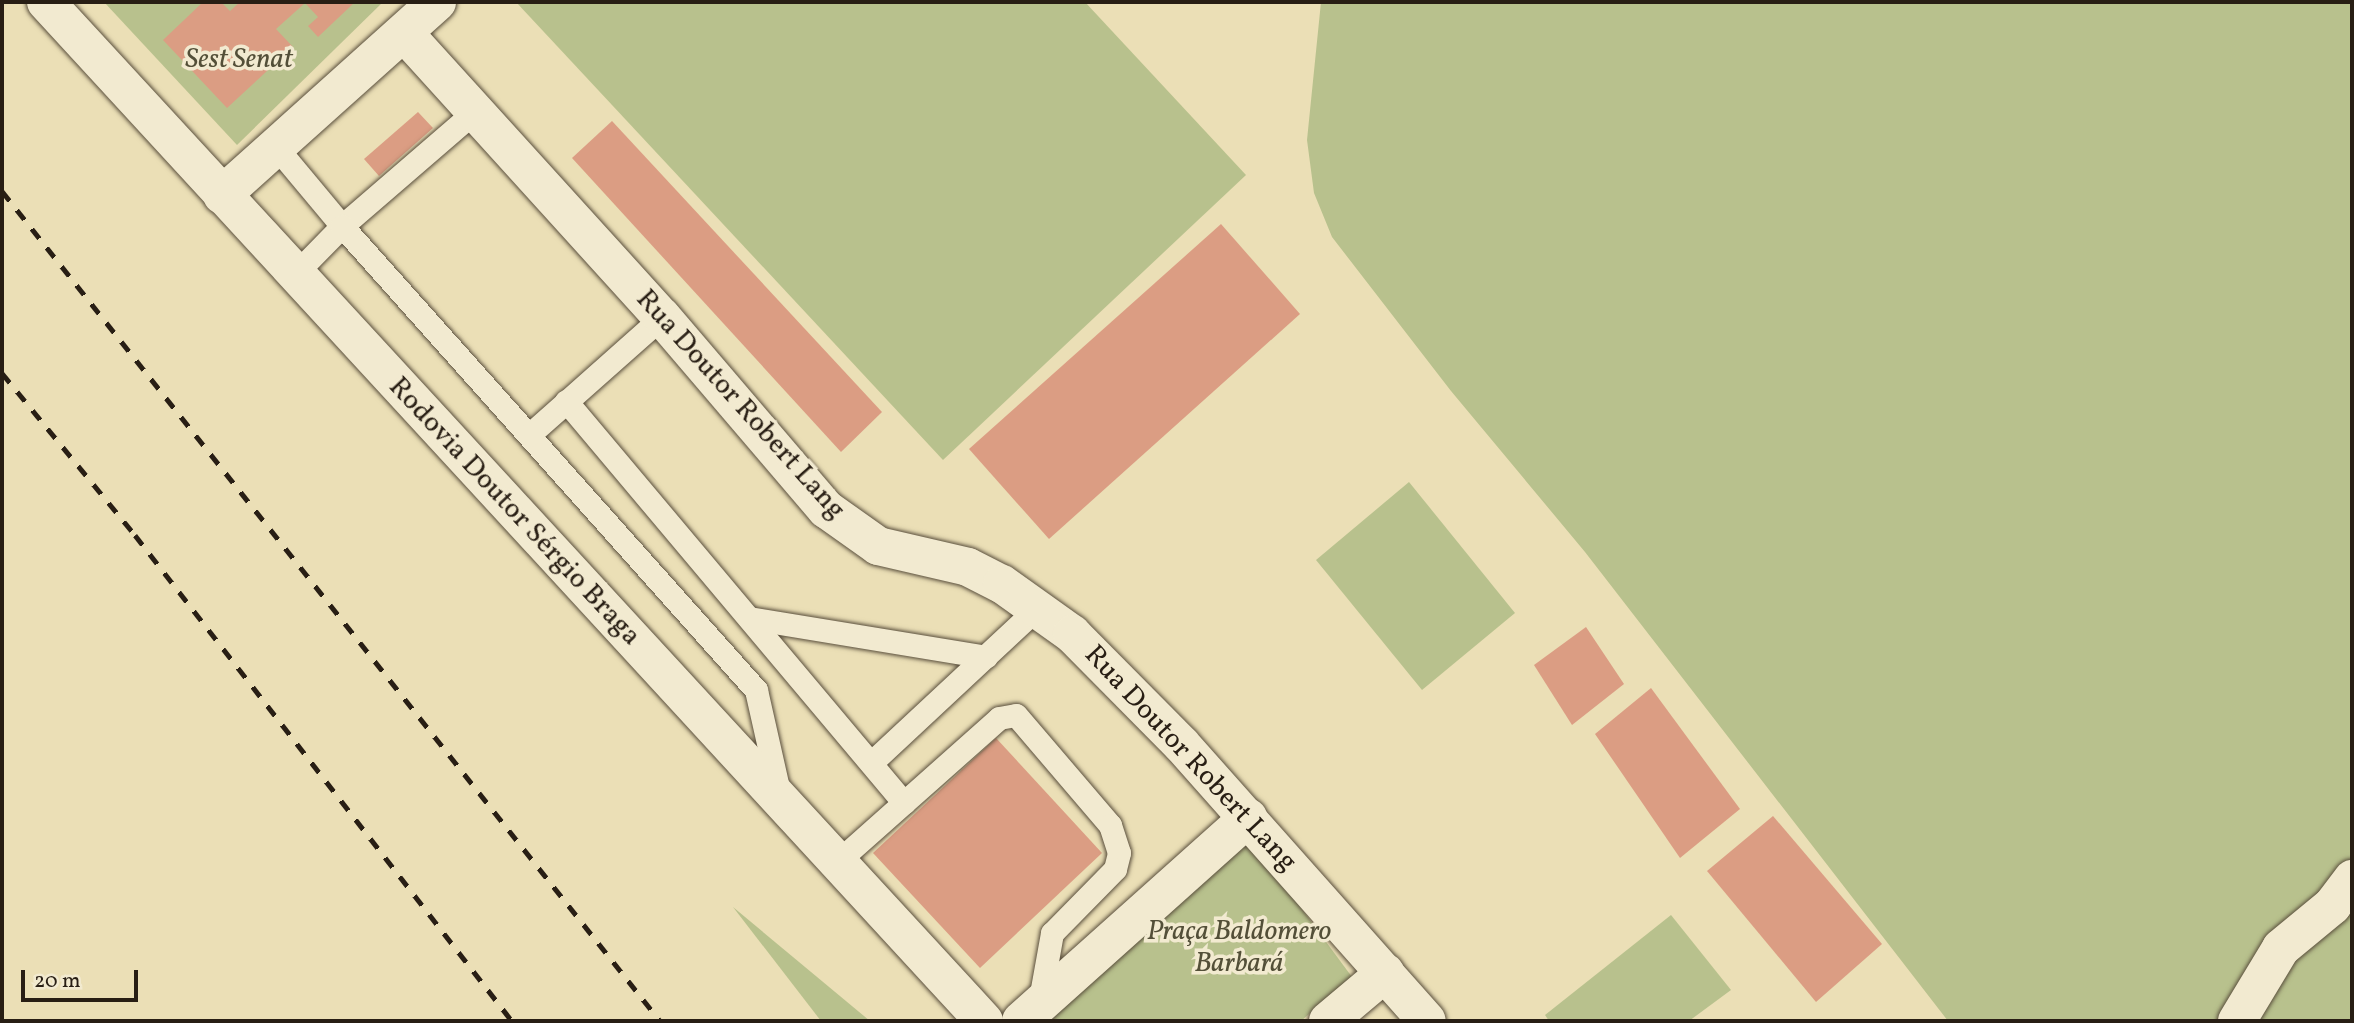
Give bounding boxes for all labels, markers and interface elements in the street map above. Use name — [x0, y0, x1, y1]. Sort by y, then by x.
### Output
park label: Sest Senat — [185, 43, 293, 77]
street label: Rua Doutor Robert Lang — [628, 283, 852, 527]
street label: Rodovia Doutor Sérgio Braga — [381, 371, 647, 653]
street label: Rua Doutor Robert Lang — [1076, 639, 1304, 879]
park label: Praça Baldomero Barbará — [1147, 915, 1331, 981]
scale bar — [24, 956, 142, 1000]
text: 20 m — [34, 967, 80, 996]

